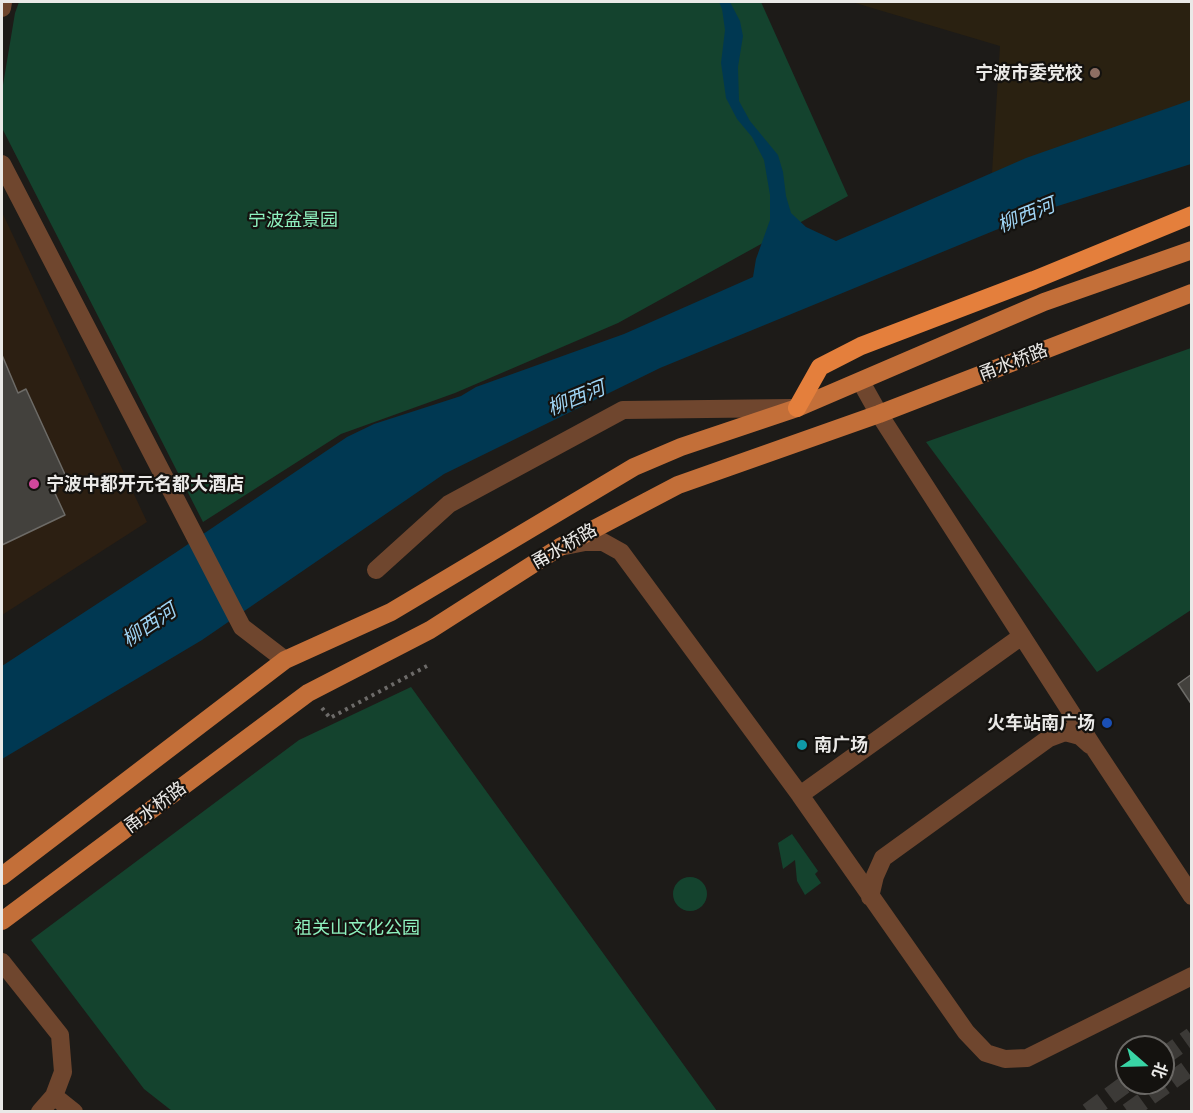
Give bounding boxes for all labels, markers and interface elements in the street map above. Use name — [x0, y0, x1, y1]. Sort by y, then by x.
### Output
place label: 宁波市委党校 — [975, 62, 1083, 84]
marker: 宁波市委党校 — [1088, 66, 1102, 80]
water label: 柳西河 — [994, 193, 1058, 237]
park label: 宁波盆景园 — [248, 209, 338, 231]
street label: 甬水桥路 — [976, 339, 1050, 385]
water label: 柳西河 — [544, 376, 608, 420]
place label: 宁波中都开元名都大酒店 — [46, 473, 244, 495]
marker: 宁波中都开元名都大酒店 — [27, 477, 41, 491]
street label: 甬水桥路 — [527, 519, 601, 573]
water label: 柳西河 — [117, 598, 181, 652]
place label: 火车站南广场 — [987, 712, 1095, 734]
marker: 火车站南广场 — [1100, 716, 1114, 730]
place label: 南广场 — [814, 734, 868, 756]
marker: 南广场 — [795, 738, 809, 752]
street label: 甬水桥路 — [120, 777, 190, 837]
park label: 祖关山文化公园 — [294, 917, 420, 939]
north arrow — [1115, 1035, 1175, 1095]
text: 北 — [1149, 1060, 1171, 1081]

